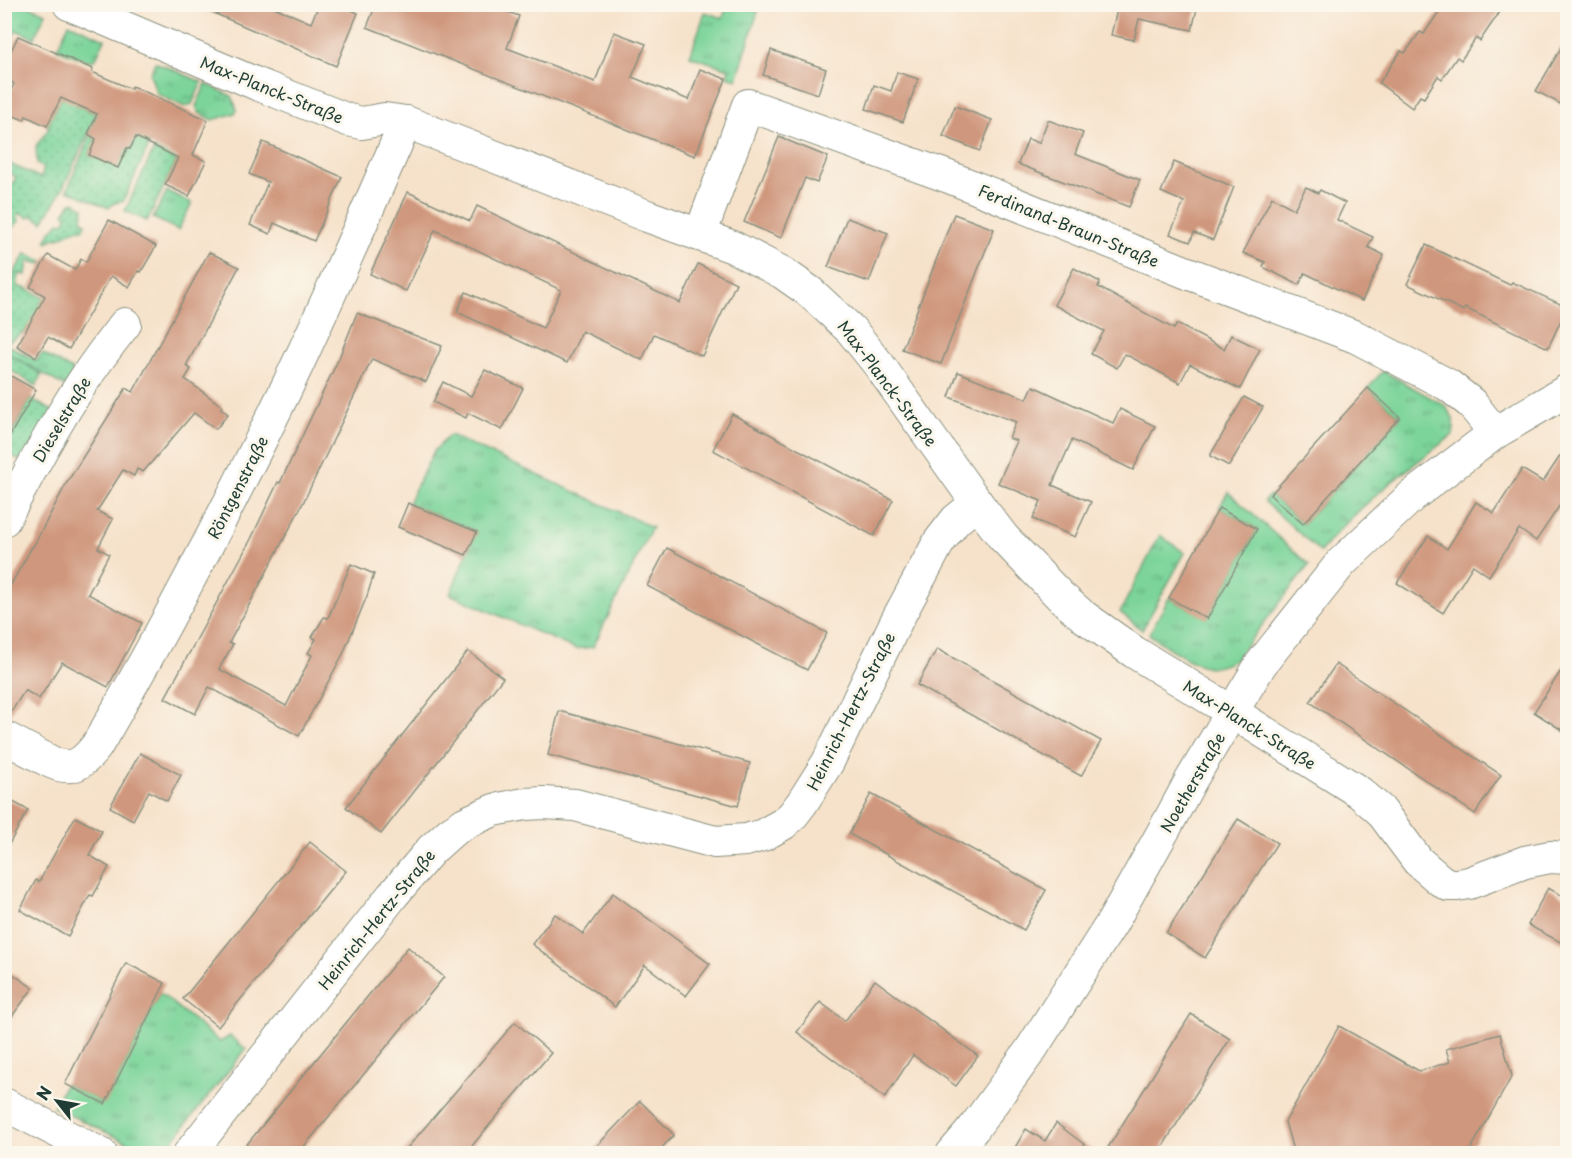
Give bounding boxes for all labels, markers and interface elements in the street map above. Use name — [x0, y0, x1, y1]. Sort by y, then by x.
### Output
street label: Max-Planck-Straße — [197, 49, 347, 129]
street label: Ferdinand-Braun-Straße — [975, 178, 1163, 272]
street label: Max-Planck-Straße — [832, 315, 944, 451]
street label: Dieselstraße — [26, 372, 96, 466]
street label: Röntgenstraße — [201, 431, 273, 543]
street label: Heinrich-Hertz-Straße — [800, 628, 900, 794]
street label: Max-Planck-Straße — [1179, 673, 1321, 775]
street label: Noetherstraße — [1154, 728, 1230, 836]
street label: Heinrich-Hertz-Straße — [312, 844, 440, 994]
north arrow — [27, 1071, 87, 1131]
text: N — [30, 1081, 57, 1104]

